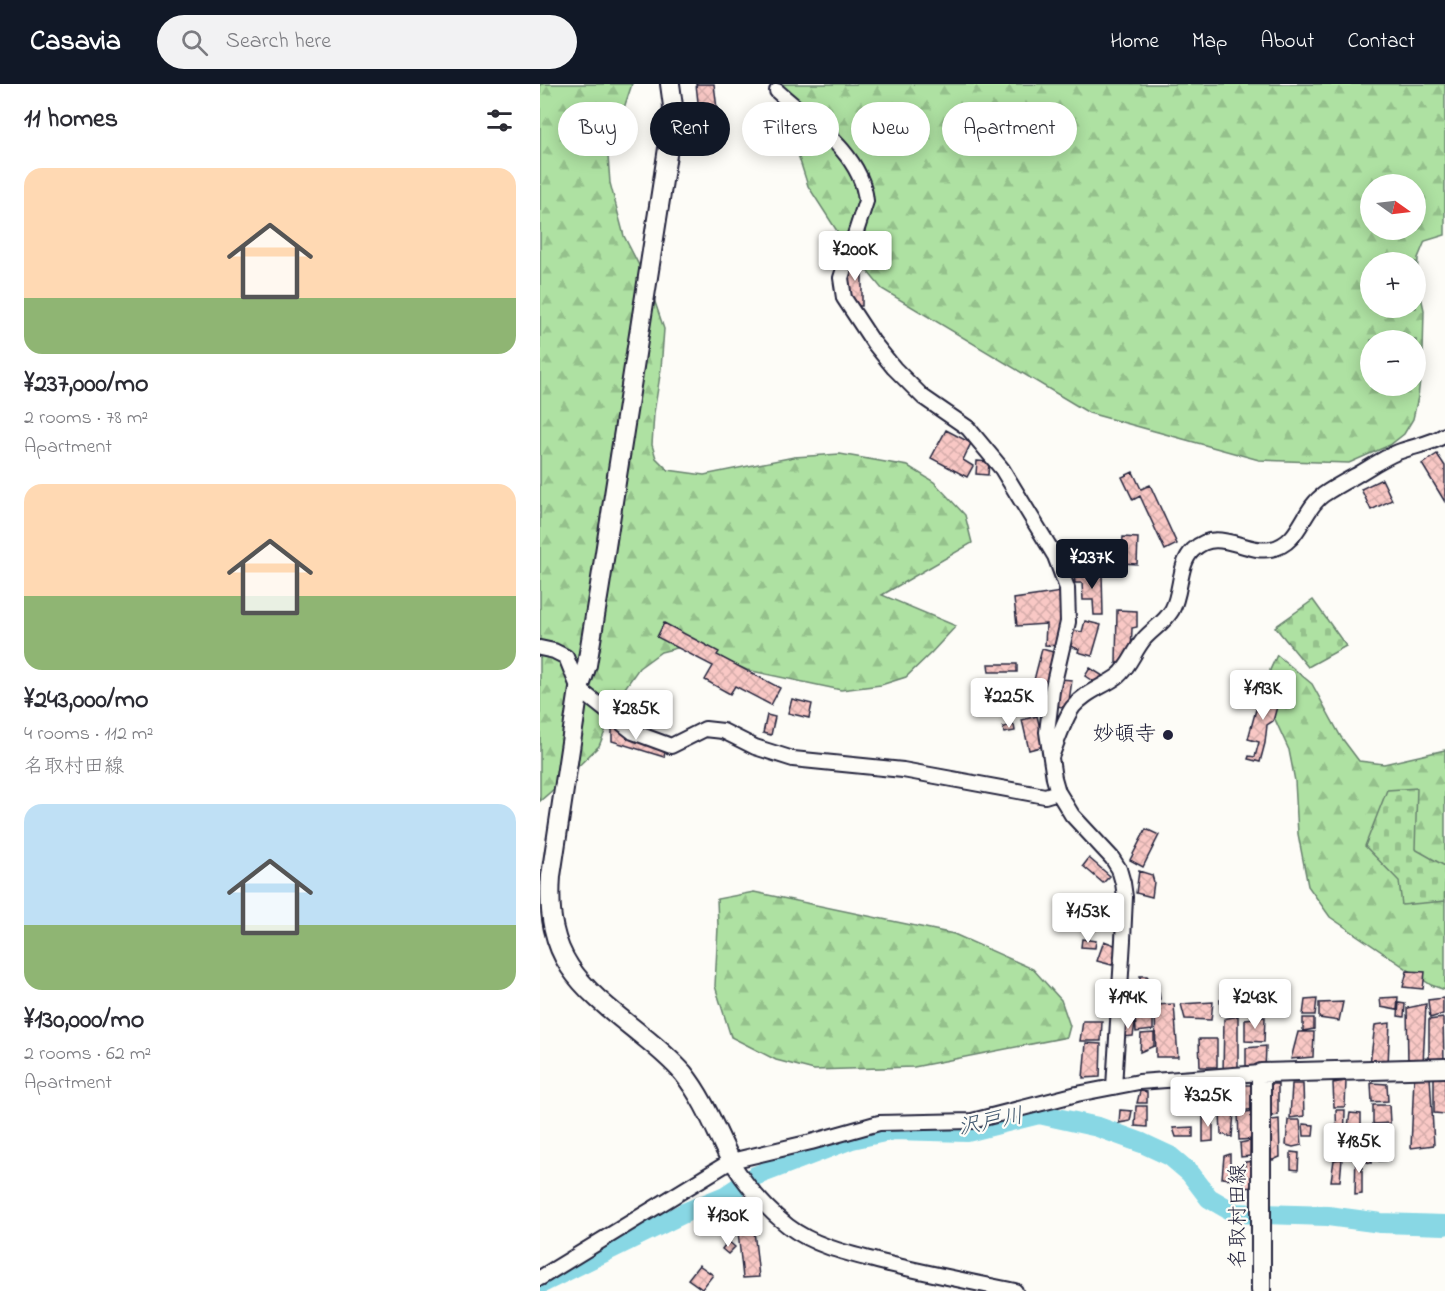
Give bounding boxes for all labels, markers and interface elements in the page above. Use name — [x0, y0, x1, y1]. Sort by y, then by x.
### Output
search box — [157, 15, 577, 69]
text: Casavia — [30, 22, 121, 63]
icon: search — [178, 26, 211, 59]
text: Search here — [226, 26, 331, 58]
text: Home — [1110, 27, 1159, 57]
text: Map — [1192, 27, 1227, 57]
text: About — [1260, 27, 1314, 57]
text: Contact — [1347, 27, 1415, 57]
text: 11 homes — [24, 101, 118, 139]
chip: Buy — [558, 102, 638, 156]
chip: Rent — [650, 102, 730, 156]
chip: Filters — [742, 102, 839, 156]
chip: New — [851, 102, 930, 156]
chip: Apartment — [942, 102, 1077, 156]
icon: filters — [483, 104, 516, 137]
north arrow — [1360, 174, 1426, 240]
map controls — [1360, 174, 1426, 396]
icon: home — [216, 207, 324, 315]
pin: ¥200K — [813, 231, 897, 282]
text: ¥200K — [833, 236, 877, 265]
button: + — [1360, 252, 1426, 318]
button: − — [1360, 330, 1426, 396]
text: ¥237,000/mo — [24, 366, 148, 404]
text: 2 rooms · 78 m² — [24, 404, 148, 433]
text: Apartment — [24, 433, 112, 462]
icon: home — [216, 523, 324, 631]
pin: ¥237K — [1050, 539, 1134, 590]
text: ¥237K — [1070, 544, 1114, 573]
pin: ¥193K — [1221, 670, 1305, 721]
text: ¥193K — [1244, 675, 1282, 704]
pin: ¥225K — [967, 678, 1051, 729]
text: ¥243,000/mo — [24, 682, 148, 720]
text: ¥225K — [985, 683, 1033, 712]
pin: ¥285K — [594, 690, 678, 741]
text: ¥285K — [613, 695, 659, 724]
text: 4 rooms · 112 m² — [24, 720, 153, 749]
place label: 妙頓寺 — [1093, 720, 1156, 750]
marker: 妙頓寺 — [1161, 728, 1175, 742]
text: 名取村田線 — [24, 753, 124, 782]
icon: home — [216, 843, 324, 951]
pin: ¥153K — [1046, 893, 1130, 944]
text: ¥153K — [1066, 898, 1110, 927]
pin: ¥194K — [1086, 979, 1170, 1030]
pin: ¥243K — [1213, 979, 1297, 1030]
text: ¥194K — [1109, 984, 1147, 1013]
text: ¥243K — [1233, 984, 1277, 1013]
text: ¥130,000/mo — [24, 1002, 144, 1040]
text: 2 rooms · 62 m² — [24, 1040, 151, 1069]
text: Apartment — [24, 1069, 112, 1098]
pin: ¥325K — [1166, 1077, 1250, 1128]
text: ¥325K — [1184, 1082, 1232, 1111]
water label: 沢戸川 — [956, 1101, 1026, 1145]
pin: ¥185K — [1317, 1123, 1401, 1174]
text: ¥185K — [1338, 1128, 1380, 1157]
street label: 名取村田線 — [1224, 1164, 1254, 1269]
pin: ¥130K — [686, 1197, 770, 1248]
text: ¥130K — [708, 1202, 748, 1231]

